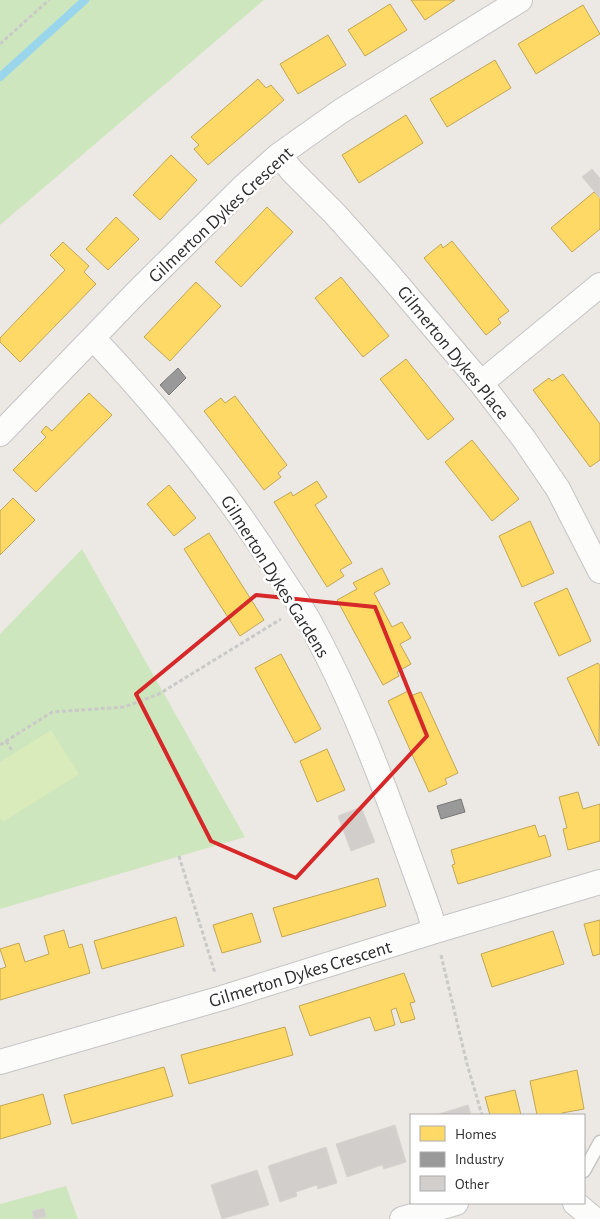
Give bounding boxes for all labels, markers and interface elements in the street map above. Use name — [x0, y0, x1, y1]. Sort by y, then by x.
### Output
street label: Gilmerton Dykes Crescent — [145, 143, 297, 287]
street label: Gilmerton Dykes Place — [393, 283, 512, 423]
street label: Gilmerton Dykes Gardens — [217, 492, 333, 661]
street label: Gilmerton Dykes Crescent — [207, 938, 394, 1011]
legend — [410, 1114, 585, 1204]
text: Homes — [455, 1127, 497, 1142]
text: Industry — [455, 1152, 504, 1167]
text: Other — [455, 1177, 489, 1192]

